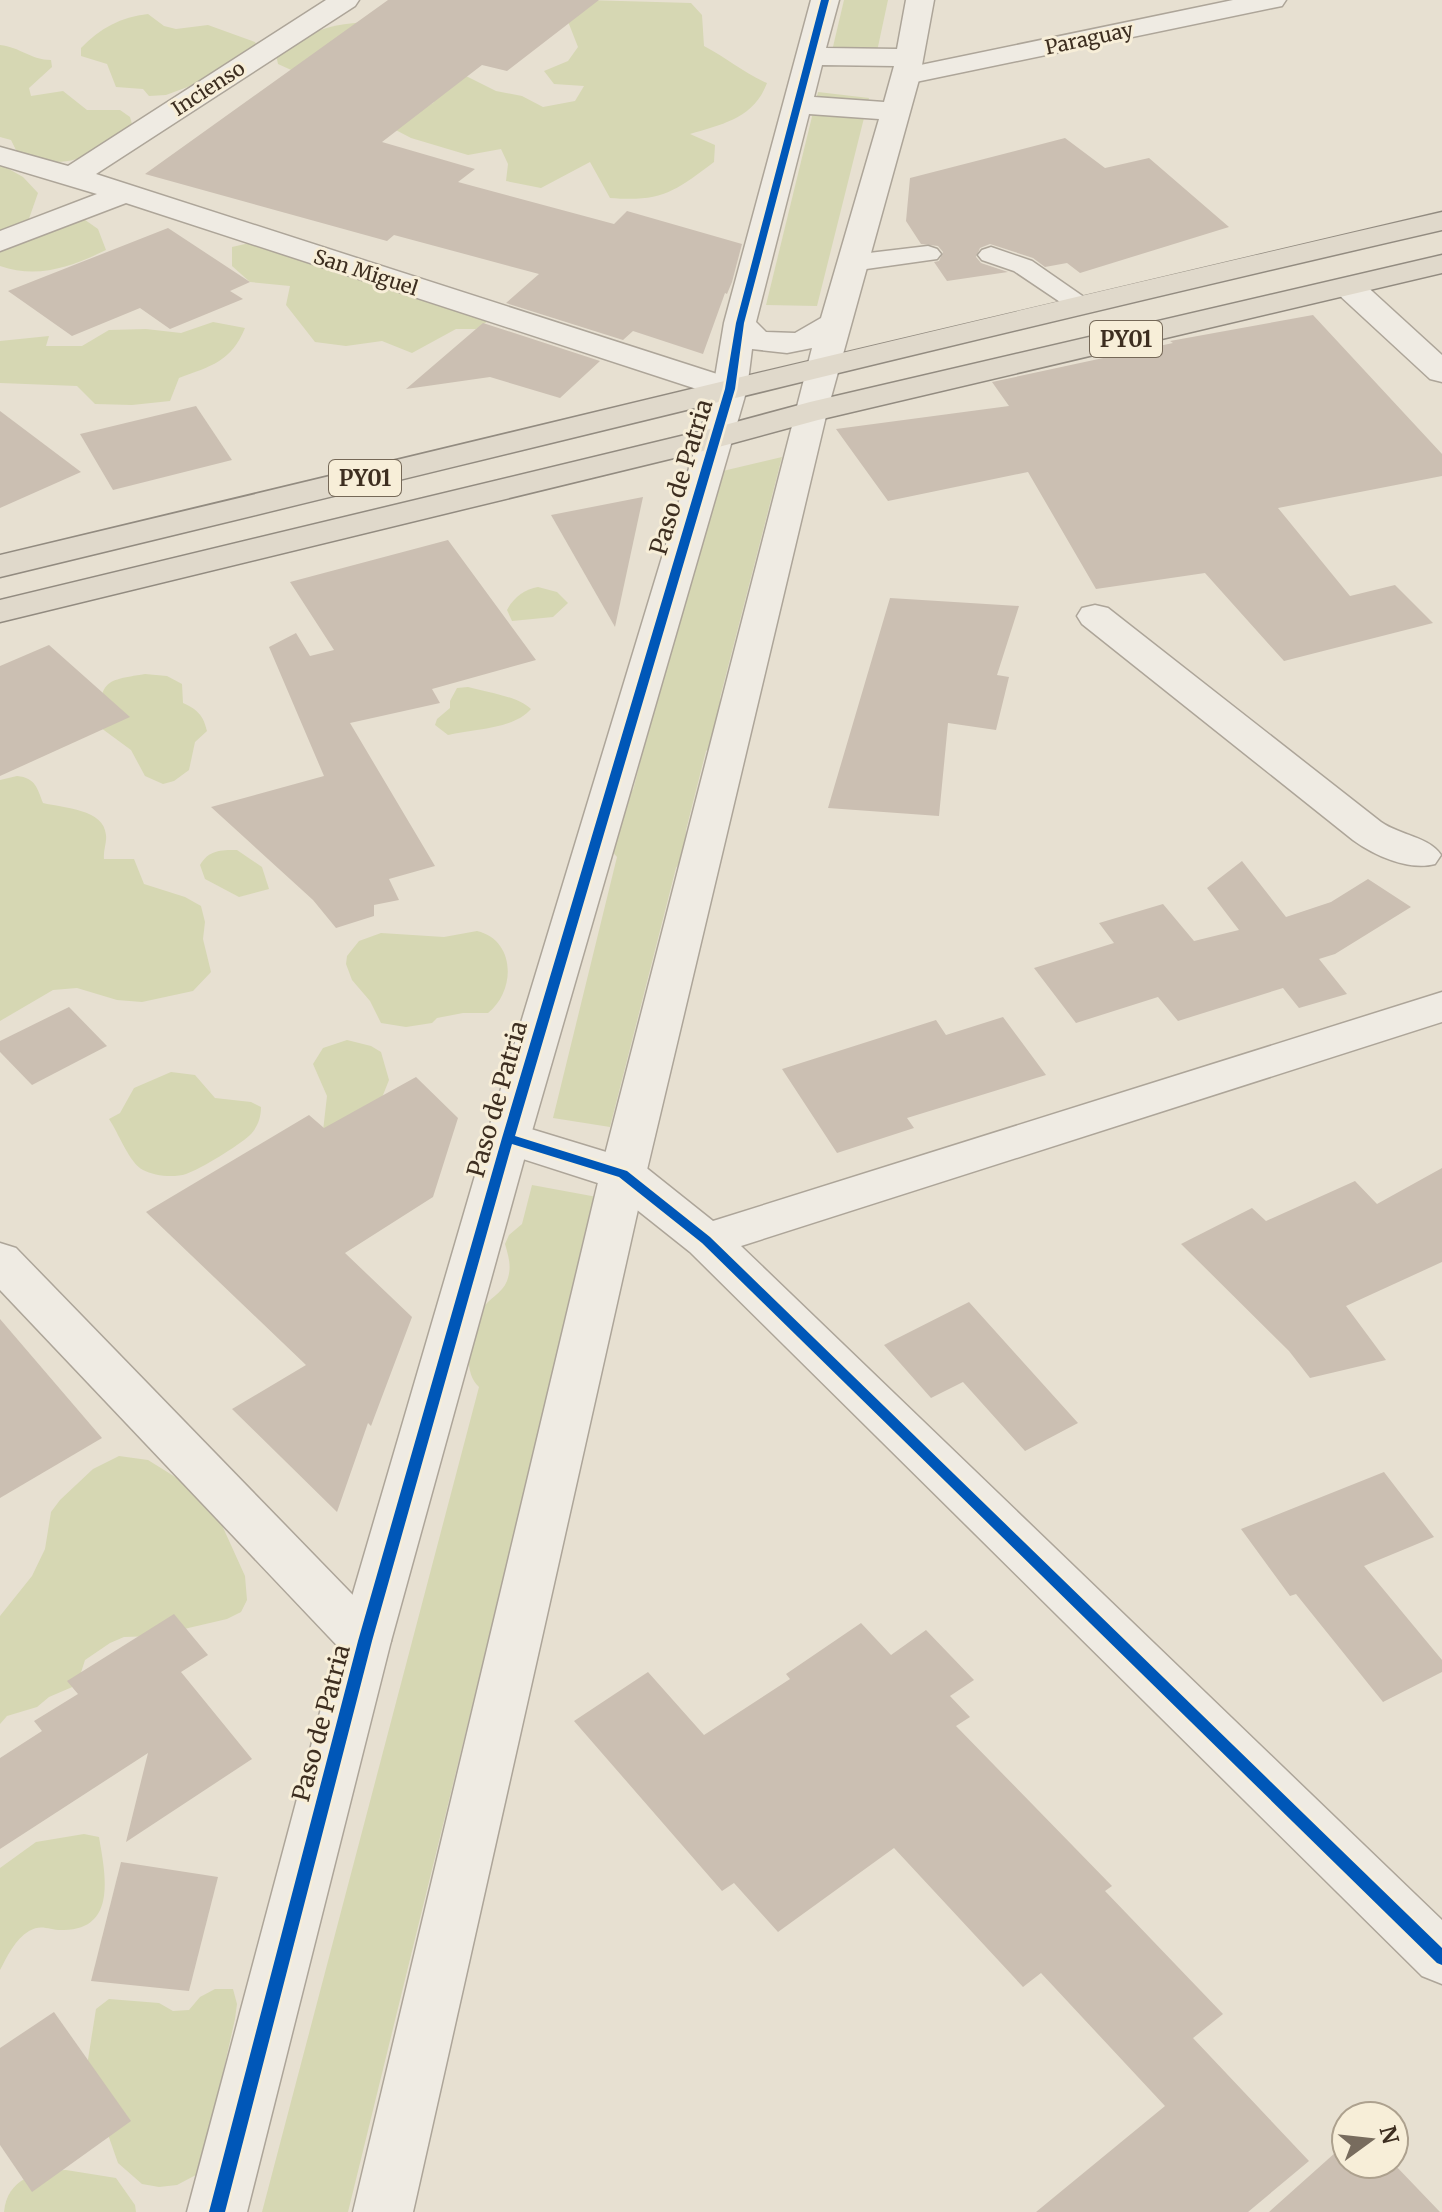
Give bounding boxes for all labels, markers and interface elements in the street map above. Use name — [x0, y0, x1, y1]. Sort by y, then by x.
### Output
street label: Paraguay — [1043, 16, 1136, 60]
street label: Incienso — [167, 55, 249, 121]
street label: San Miguel — [311, 243, 421, 301]
road number: PY01 — [1090, 321, 1162, 357]
street label: Paso de Patria — [643, 395, 719, 559]
road number: PY01 — [329, 460, 401, 496]
street label: Paso de Patria — [460, 1017, 534, 1181]
street label: Paso de Patria — [285, 1641, 357, 1805]
north arrow — [1330, 2100, 1410, 2180]
text: N — [1374, 2123, 1405, 2147]

